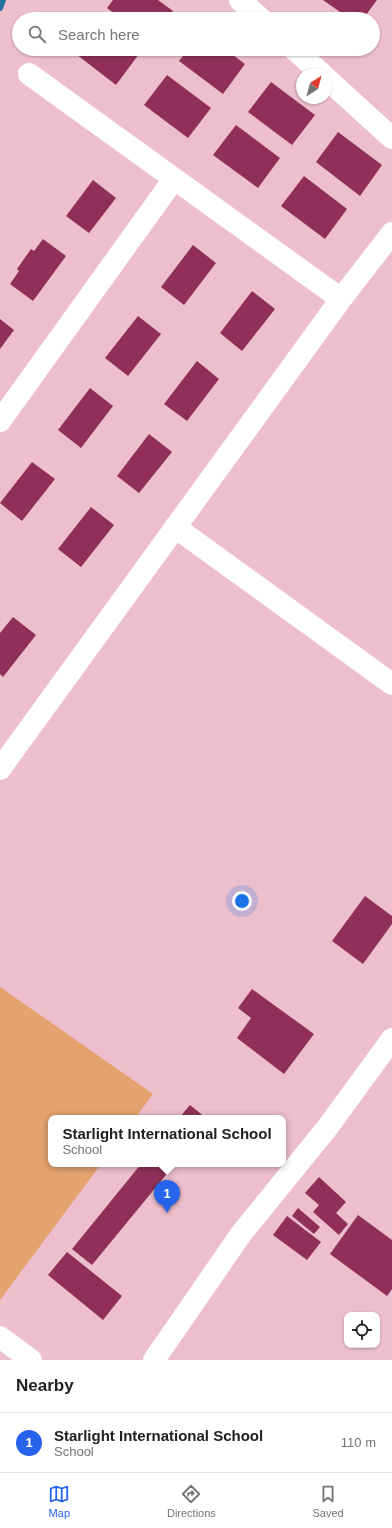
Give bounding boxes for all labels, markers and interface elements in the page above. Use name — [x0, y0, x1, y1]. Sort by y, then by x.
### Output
search box — [12, 12, 380, 56]
icon: search — [26, 23, 48, 45]
text: Search here — [58, 26, 140, 43]
north arrow — [296, 68, 332, 104]
your location — [232, 891, 252, 911]
popup — [48, 1115, 286, 1167]
text: Starlight International School — [62, 1125, 272, 1142]
text: School — [62, 1142, 102, 1157]
pin: 1 — [154, 1180, 180, 1213]
map controls — [344, 1312, 380, 1348]
button: locate — [344, 1312, 380, 1348]
text: Nearby — [16, 1376, 74, 1395]
text: Starlight International School — [54, 1427, 263, 1444]
text: 1 — [25, 1435, 33, 1450]
text: 110 m — [341, 1435, 376, 1450]
text: School — [54, 1444, 94, 1459]
tab: Map — [48, 1483, 70, 1519]
tab: Directions — [167, 1483, 216, 1519]
tab: Saved — [312, 1483, 344, 1519]

